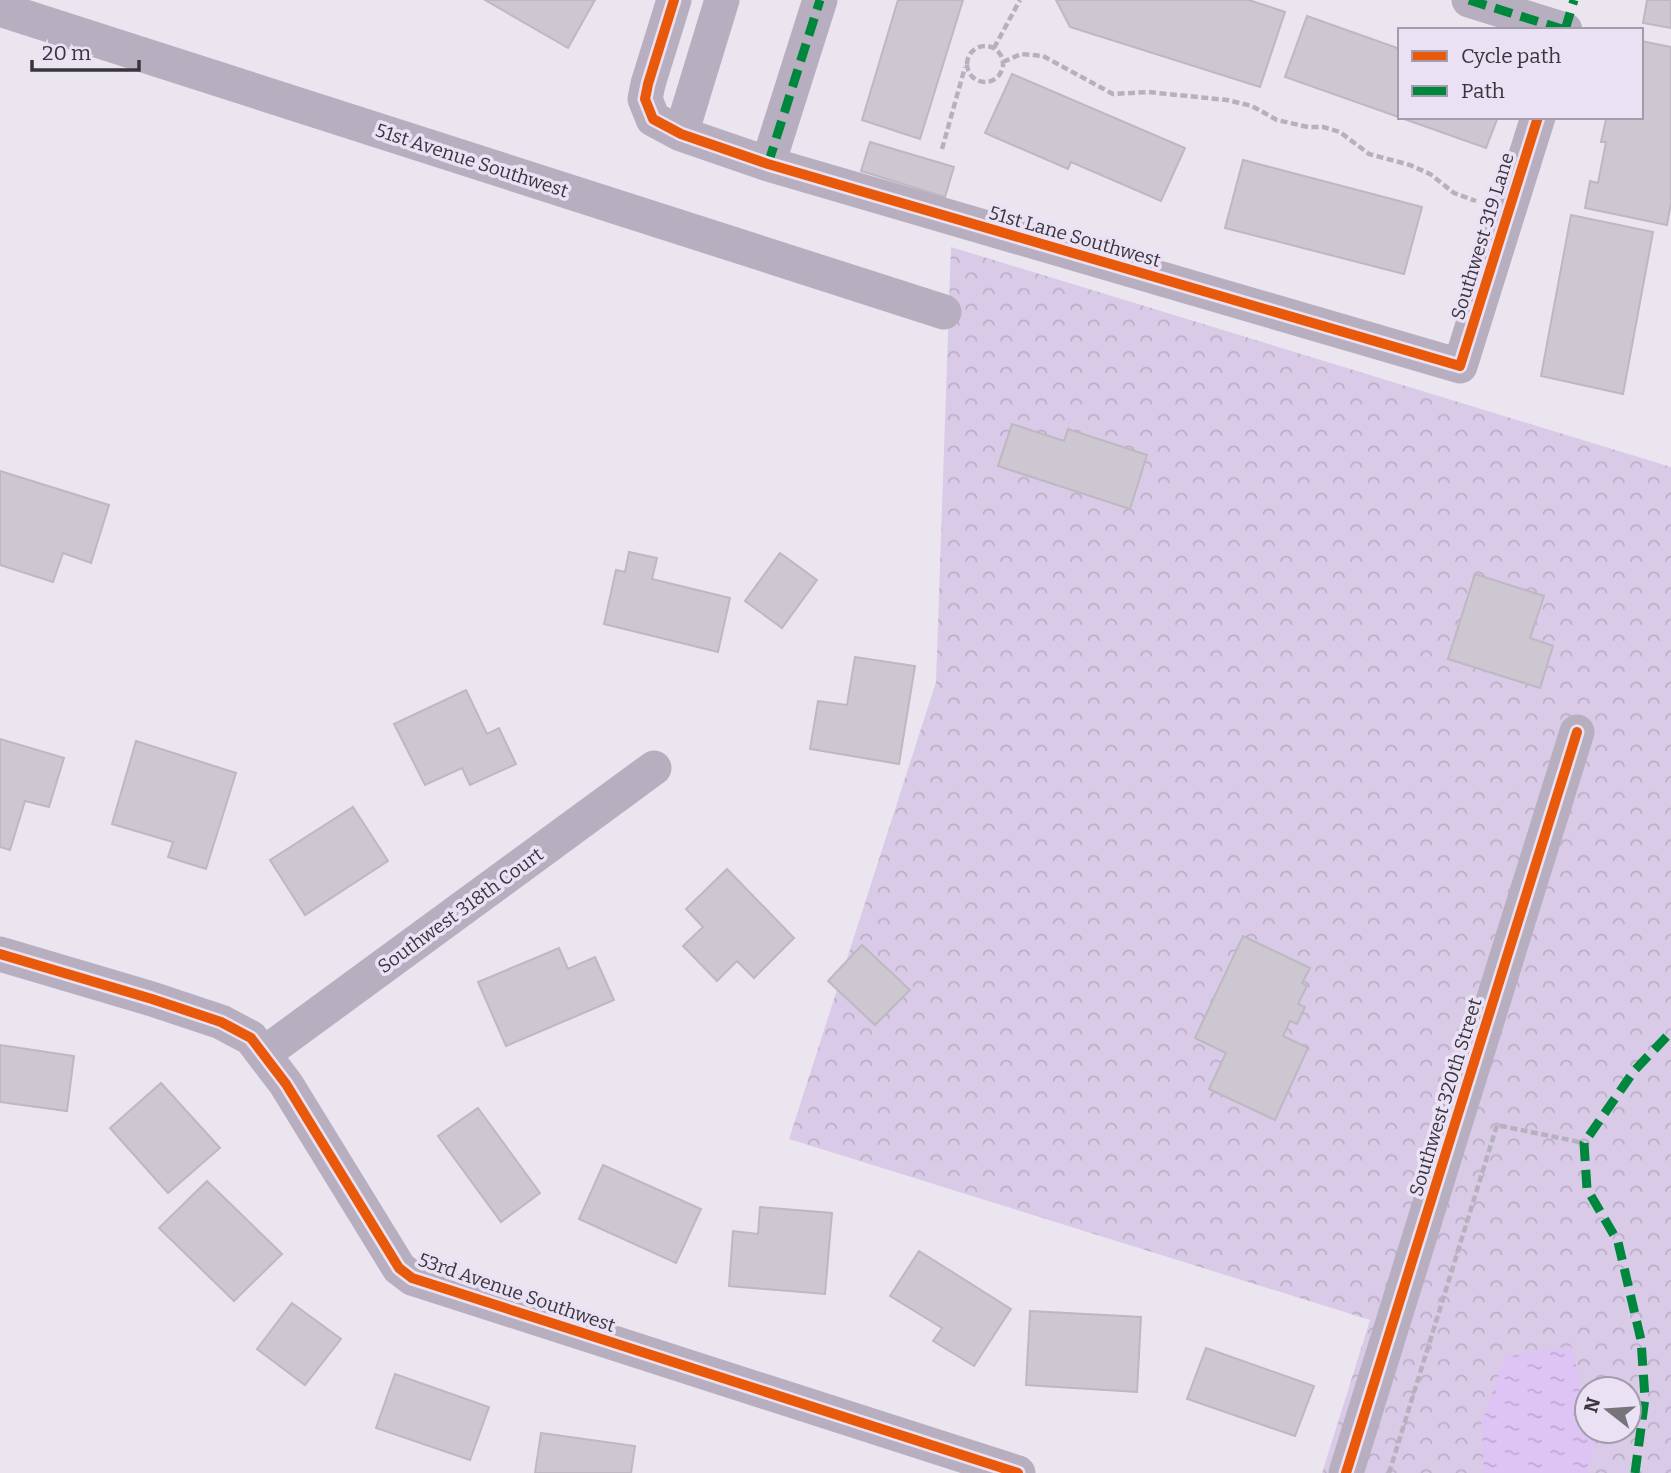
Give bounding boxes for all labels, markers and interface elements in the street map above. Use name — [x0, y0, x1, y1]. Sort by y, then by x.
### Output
scale bar — [32, 28, 138, 72]
legend — [1398, 28, 1643, 119]
text: 20 m — [42, 40, 91, 66]
text: Cycle path — [1461, 43, 1561, 69]
text: Path — [1461, 78, 1505, 104]
street label: 51st Avenue Southwest — [373, 118, 571, 203]
street label: Southwest 319 Lane — [1446, 150, 1519, 322]
street label: 51st Lane Southwest — [986, 201, 1163, 272]
street label: Southwest 318th Court — [373, 843, 548, 978]
street label: Southwest 320th Street — [1404, 995, 1487, 1199]
street label: 53rd Avenue Southwest — [415, 1248, 618, 1337]
north arrow — [1573, 1375, 1643, 1445]
text: N — [1579, 1394, 1605, 1416]

